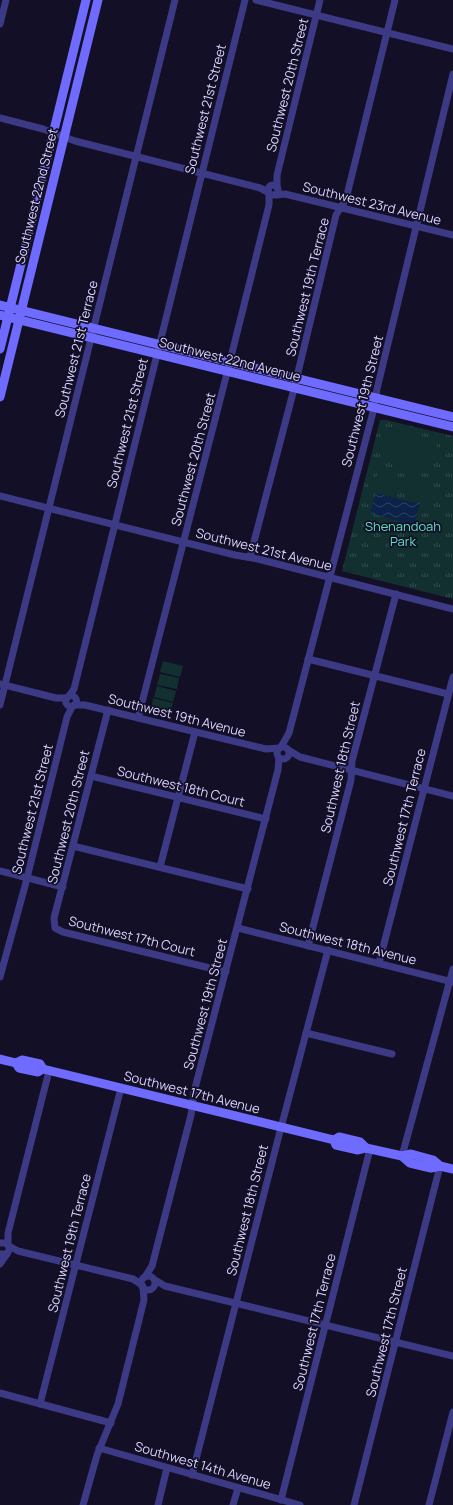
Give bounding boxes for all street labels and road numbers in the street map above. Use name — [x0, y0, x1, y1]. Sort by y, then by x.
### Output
street label: Southwest 20th Street — [262, 16, 312, 154]
street label: Southwest 21st Street — [180, 42, 230, 176]
street label: Southwest 22nd Street — [10, 126, 62, 266]
street label: Southwest 23rd Avenue — [301, 177, 444, 229]
street label: Southwest 19th Terrace — [281, 215, 333, 358]
street label: Southwest 21st Terrace — [50, 278, 102, 419]
street label: Southwest 22nd Avenue — [157, 333, 303, 385]
street label: Southwest 19th Street — [337, 333, 387, 469]
street label: Southwest 21st Street — [102, 356, 152, 490]
street label: Southwest 20th Street — [167, 390, 219, 528]
street label: Southwest 21st Avenue — [194, 523, 334, 575]
street label: Southwest 19th Avenue — [106, 689, 248, 741]
street label: Southwest 18th Street — [316, 699, 364, 835]
street label: Southwest 21st Street — [7, 742, 57, 876]
street label: Southwest 17th Terrace — [378, 746, 430, 887]
street label: Southwest 20th Street — [43, 748, 93, 886]
street label: Southwest 18th Court — [115, 761, 247, 811]
street label: Southwest 17th Court — [67, 912, 197, 960]
street label: Southwest 18th Avenue — [277, 917, 419, 969]
street label: Southwest 19th Street — [179, 936, 231, 1072]
street label: Southwest 17th Avenue — [122, 1066, 262, 1118]
street label: Southwest 18th Street — [222, 1143, 272, 1277]
street label: Southwest 19th Terrace — [43, 1171, 95, 1314]
street label: Southwest 17th Terrace — [288, 1251, 340, 1392]
street label: Southwest 17th Street — [361, 1265, 411, 1399]
street label: Southwest 14th Avenue — [133, 1437, 274, 1493]

